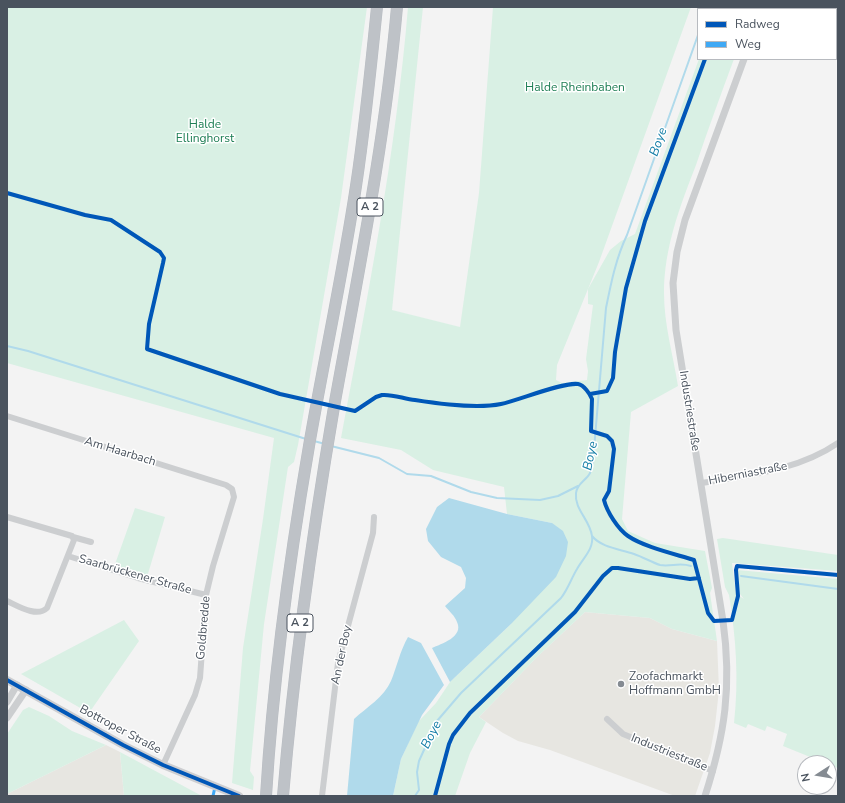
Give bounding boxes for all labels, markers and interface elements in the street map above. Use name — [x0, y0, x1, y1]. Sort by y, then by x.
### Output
legend — [697, 8, 837, 60]
text: Radweg — [735, 16, 780, 32]
text: Weg — [735, 36, 761, 52]
park label: Halde Rheinbaben — [525, 81, 625, 95]
park label: Halde Ellinghorst — [176, 118, 234, 146]
water label: Boye — [647, 126, 671, 158]
road number: A 2 — [357, 198, 383, 216]
street label: Industriestraße — [676, 370, 702, 452]
street label: Am Haarbach — [83, 434, 157, 470]
water label: Boye — [580, 440, 602, 472]
street label: Hiberniastraße — [707, 459, 789, 489]
street label: Saarbrückener Straße — [77, 552, 193, 598]
street label: Goldbredde — [194, 596, 214, 660]
road number: A 2 — [287, 614, 313, 632]
street label: An der Boy — [329, 624, 355, 686]
place label: Zoofachmarkt Hoffmann GmbH — [629, 670, 721, 698]
marker: Zoofachmarkt Hoffmann GmbH — [616, 679, 626, 689]
street label: Bottroper Straße — [77, 702, 163, 758]
water label: Boye — [418, 718, 446, 752]
street label: Industriestraße — [629, 731, 709, 775]
north arrow — [797, 755, 837, 795]
text: N — [798, 772, 814, 783]

